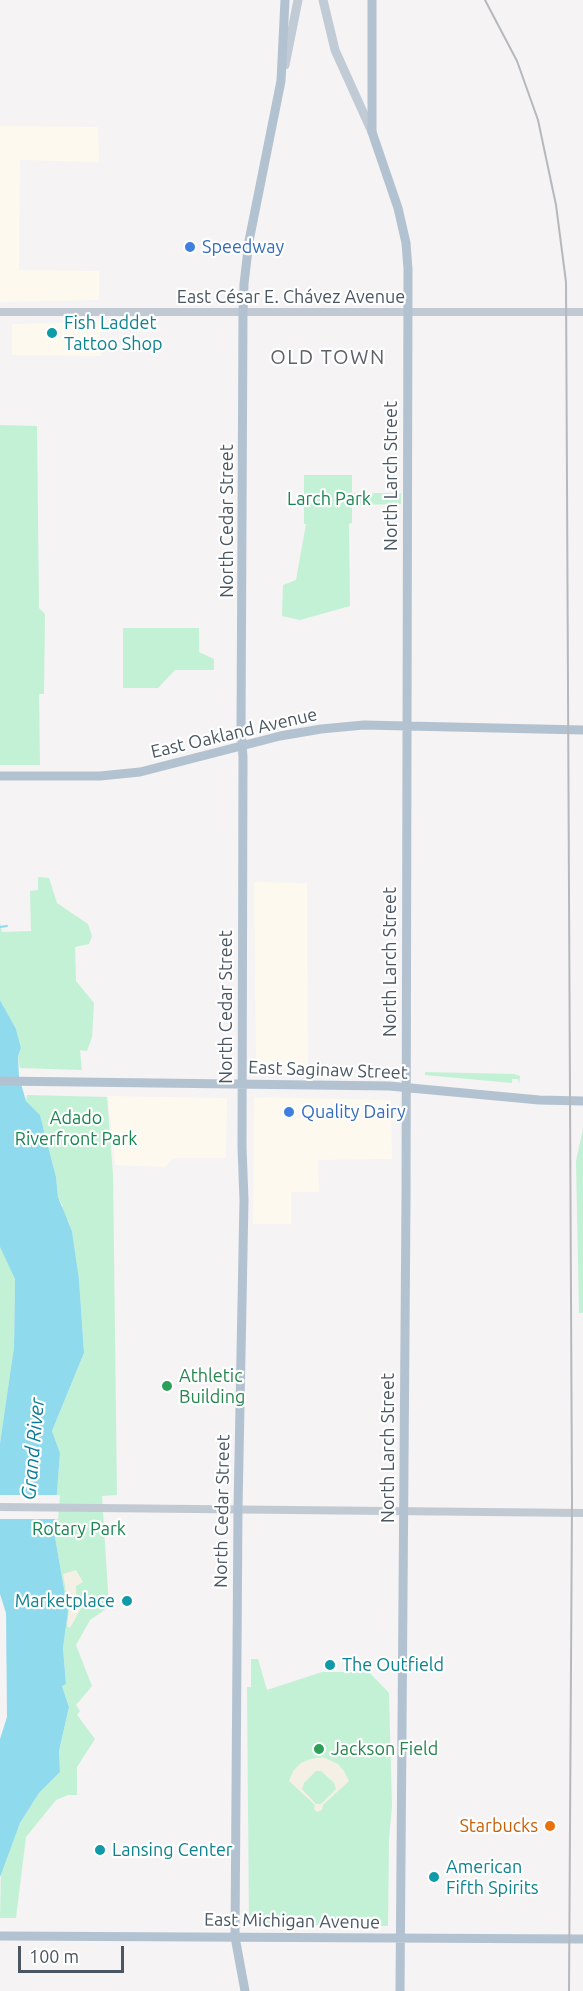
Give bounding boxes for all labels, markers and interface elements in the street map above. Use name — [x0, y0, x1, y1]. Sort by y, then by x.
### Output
place label: Speedway — [202, 236, 284, 258]
marker: Speedway — [183, 240, 197, 254]
street label: East César E. Chávez Avenue — [177, 286, 405, 308]
place label: Fish Laddet Tattoo Shop — [64, 312, 163, 354]
marker: Fish Laddet Tattoo Shop — [45, 326, 59, 340]
district label: OLD TOWN — [270, 345, 386, 369]
street label: North Larch Street — [380, 401, 402, 551]
street label: North Cedar Street — [216, 444, 238, 598]
park label: Larch Park — [287, 488, 371, 510]
street label: East Oakland Avenue — [149, 703, 319, 763]
street label: North Larch Street — [379, 887, 401, 1037]
street label: North Cedar Street — [215, 930, 237, 1084]
street label: East Saginaw Street — [248, 1056, 408, 1084]
place label: Quality Dairy — [301, 1101, 406, 1123]
marker: Quality Dairy — [282, 1105, 296, 1119]
park label: Adado Riverfront Park — [15, 1107, 137, 1150]
place label: Athletic Building — [179, 1365, 245, 1408]
street label: North Larch Street — [377, 1373, 399, 1523]
marker: Athletic Building — [160, 1379, 174, 1393]
water label: Grand River — [17, 1397, 49, 1501]
street label: North Cedar Street — [210, 1434, 234, 1588]
park label: Rotary Park — [32, 1518, 126, 1540]
place label: Marketplace — [15, 1590, 115, 1612]
marker: Marketplace — [120, 1594, 134, 1608]
place label: The Outfield — [342, 1654, 444, 1676]
marker: The Outfield — [323, 1658, 337, 1672]
place label: Jackson Field — [331, 1738, 438, 1760]
marker: Jackson Field — [312, 1742, 326, 1756]
place label: Starbucks — [459, 1815, 538, 1837]
marker: Starbucks — [543, 1819, 557, 1833]
place label: Lansing Center — [112, 1839, 233, 1861]
marker: Lansing Center — [93, 1843, 107, 1857]
place label: American Fifth Spirits — [446, 1856, 539, 1898]
marker: American Fifth Spirits — [427, 1870, 441, 1884]
street label: East Michigan Avenue — [204, 1909, 380, 1933]
scale bar — [21, 1934, 128, 1972]
text: 100 m — [29, 1946, 79, 1966]

